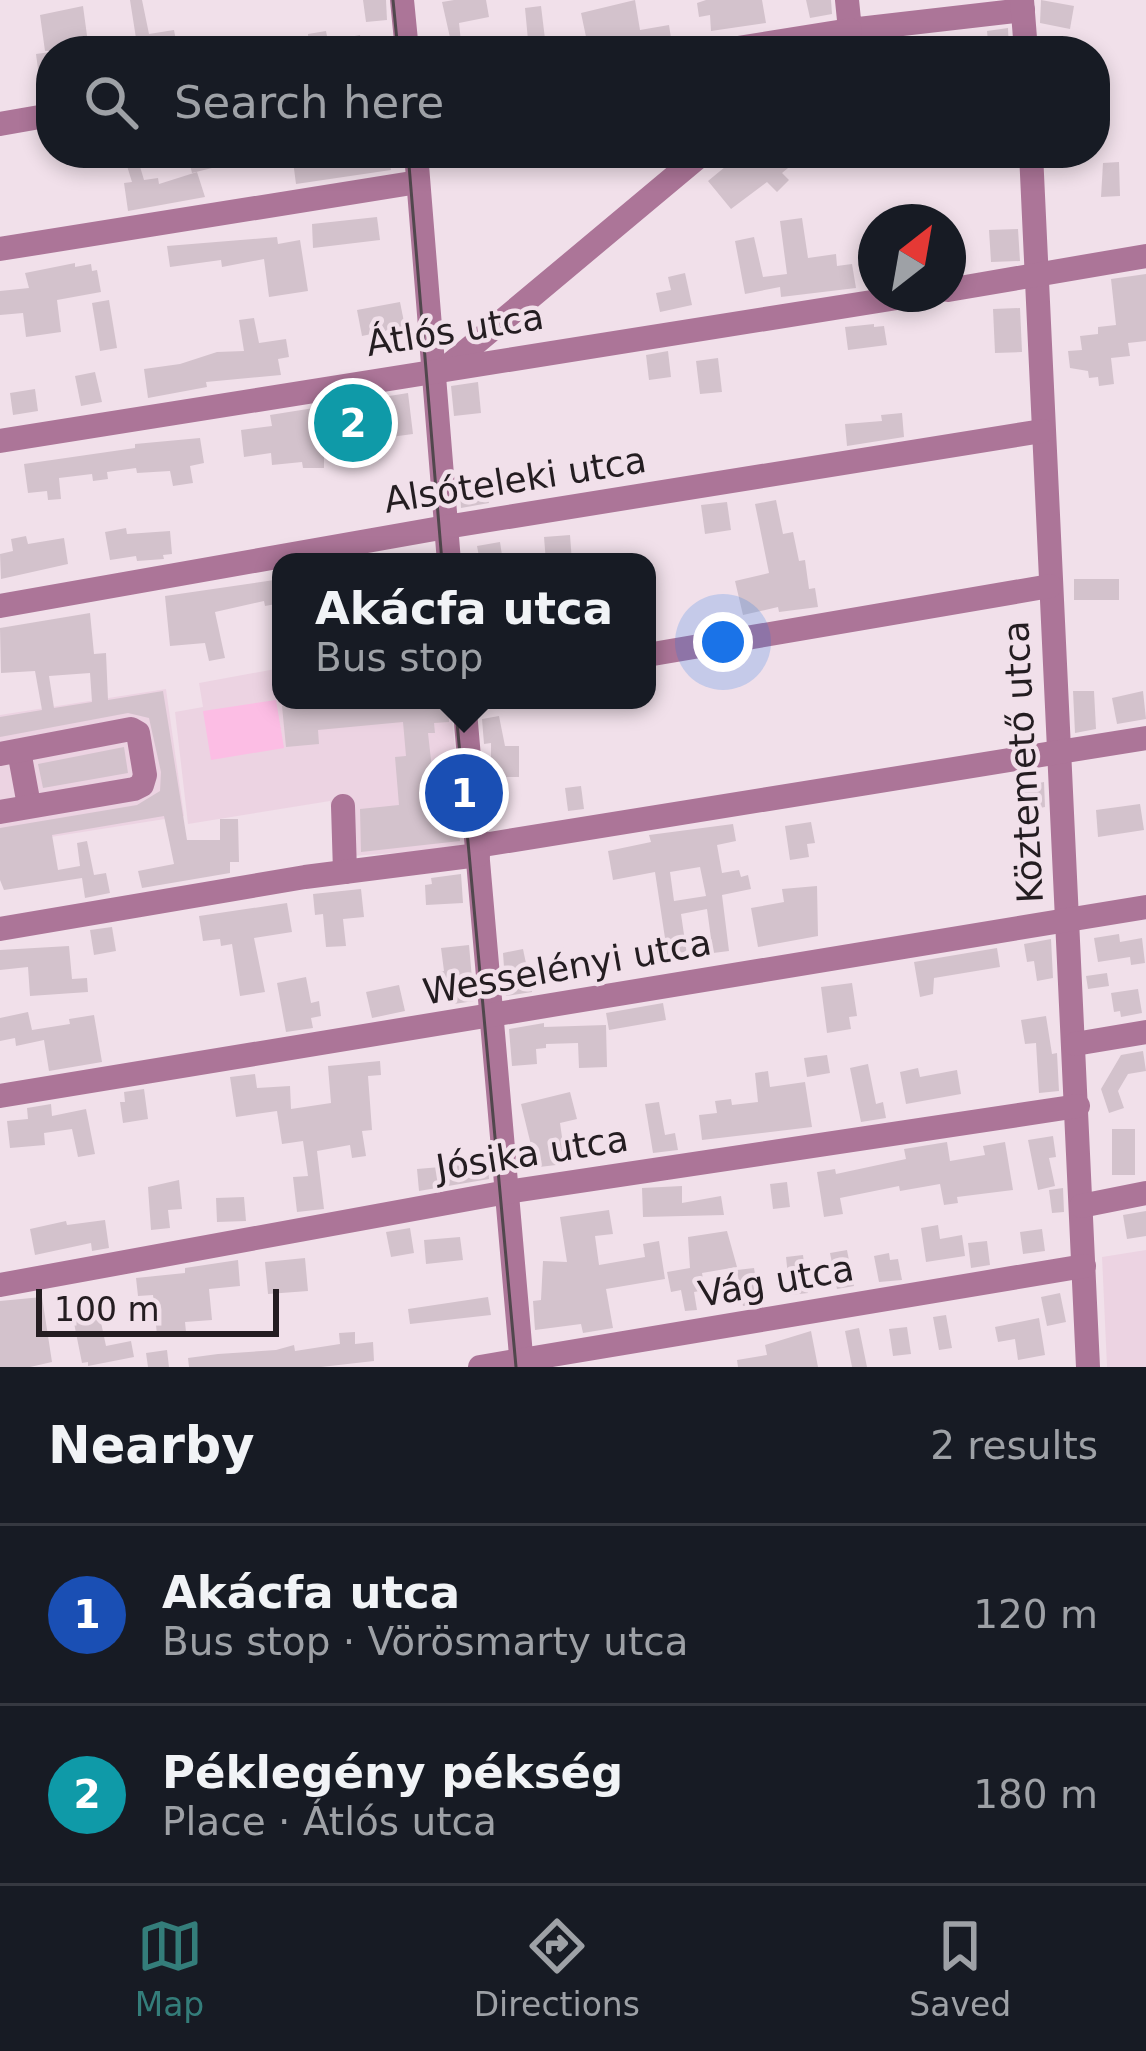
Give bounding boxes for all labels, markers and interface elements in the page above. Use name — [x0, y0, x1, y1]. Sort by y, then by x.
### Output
search box — [36, 36, 1110, 168]
icon: search — [78, 69, 144, 135]
text: Search here — [174, 76, 444, 129]
north arrow — [858, 204, 966, 312]
street label: Átlós utca — [363, 296, 547, 364]
pin: 2 — [314, 378, 392, 468]
street label: Alsóteleki utca — [381, 439, 649, 521]
popup — [272, 553, 656, 709]
text: Akácfa utca — [315, 582, 613, 635]
your location — [693, 612, 753, 672]
street label: Köztemető utca — [995, 620, 1051, 904]
text: Bus stop — [315, 635, 483, 680]
pin: 1 — [425, 748, 503, 838]
street label: Wesselényi utca — [420, 921, 714, 1013]
street label: Jósika utca — [431, 1118, 631, 1189]
street label: Vág utca — [695, 1247, 857, 1315]
scale bar — [36, 1283, 279, 1336]
text: 100 m — [54, 1290, 160, 1329]
text: Nearby — [48, 1416, 255, 1475]
text: 2 results — [930, 1423, 1098, 1468]
text: Akácfa utca — [162, 1566, 460, 1619]
text: 1 — [73, 1592, 101, 1637]
text: 120 m — [973, 1592, 1098, 1637]
text: Bus stop · Vörösmarty utca — [162, 1619, 689, 1664]
text: Péklegény pékség — [162, 1746, 623, 1799]
text: 2 — [73, 1772, 101, 1817]
text: 180 m — [973, 1772, 1098, 1817]
text: Place · Átlós utca — [162, 1799, 497, 1844]
tab: Map — [135, 1913, 204, 2024]
tab: Directions — [474, 1913, 640, 2024]
tab: Saved — [909, 1913, 1011, 2024]

